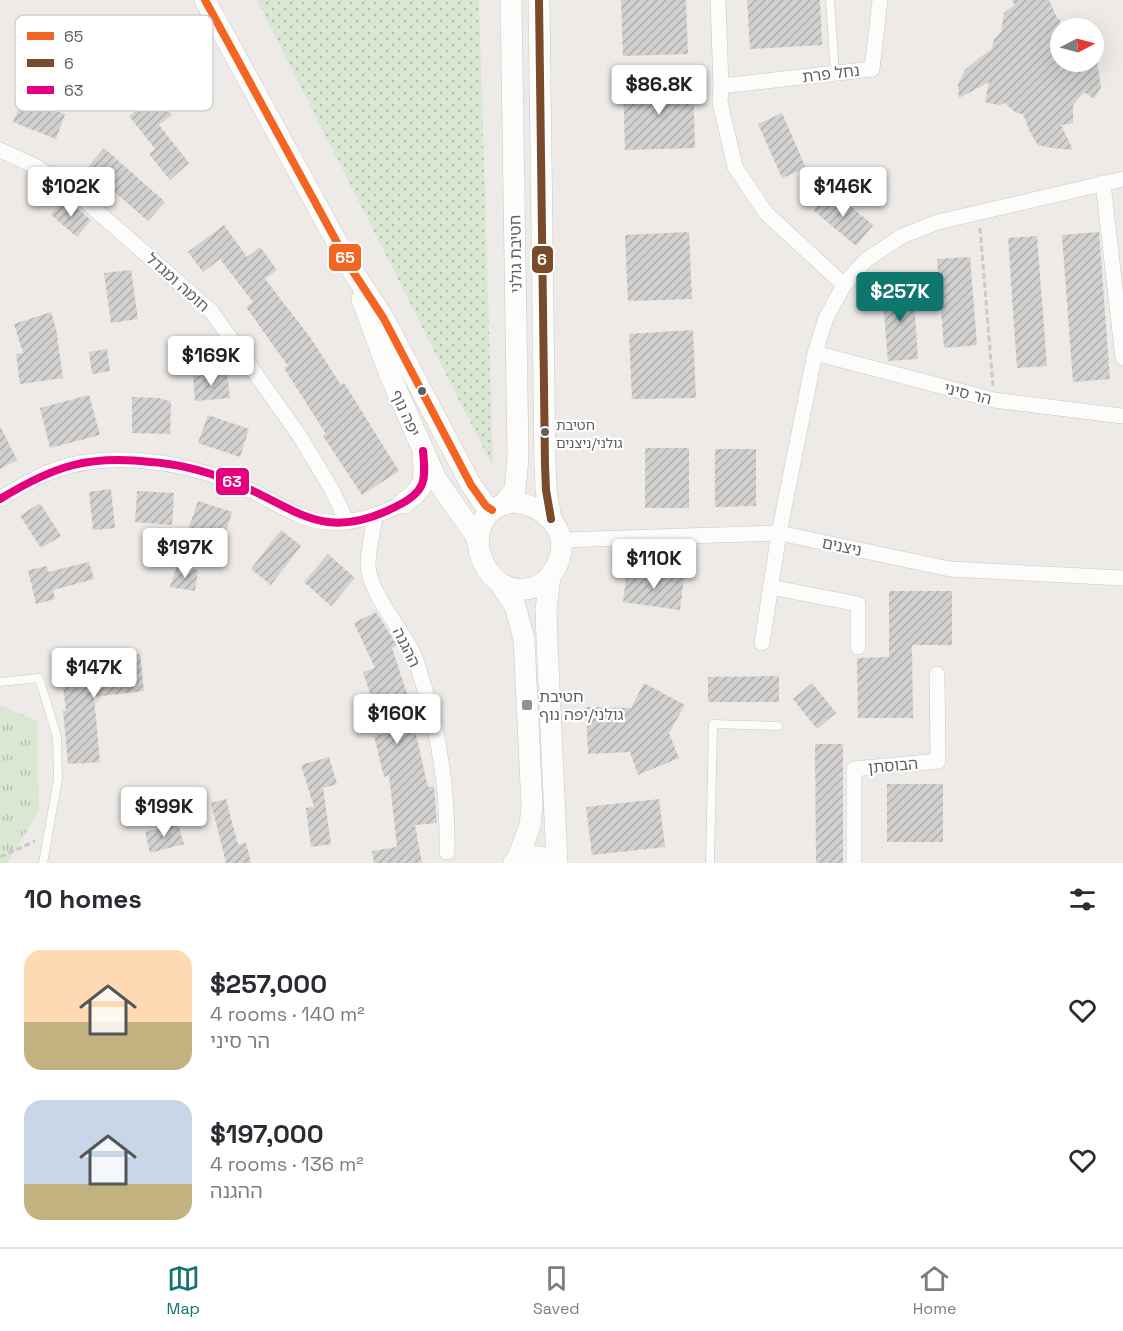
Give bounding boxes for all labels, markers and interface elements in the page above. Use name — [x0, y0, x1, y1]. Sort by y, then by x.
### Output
legend — [15, 15, 213, 111]
north arrow — [1050, 18, 1104, 72]
map controls — [1050, 18, 1104, 72]
text: 65 — [64, 26, 83, 47]
text: 6 — [64, 53, 74, 74]
street label: נחל פרת — [801, 60, 861, 87]
pin: $86.8K — [610, 65, 708, 116]
text: $86.8K — [626, 71, 692, 97]
text: 63 — [64, 80, 83, 101]
pin: $102K — [29, 167, 113, 218]
pin: $146K — [801, 167, 885, 218]
text: $102K — [42, 173, 100, 199]
text: $146K — [814, 173, 872, 199]
street label: חטיבת גולני — [504, 215, 527, 293]
line badge: 65 — [328, 243, 362, 272]
line badge: 6 — [531, 245, 554, 274]
text: 65 — [335, 247, 355, 268]
street label: חומה ומגדל — [141, 248, 214, 316]
text: 6 — [537, 249, 547, 270]
pin: $257K — [858, 272, 942, 323]
text: $257K — [870, 278, 930, 304]
pin: $169K — [169, 336, 253, 387]
text: $169K — [182, 342, 240, 368]
street label: הר סיני — [942, 377, 994, 409]
unlabelled marker — [416, 385, 428, 397]
street label: יפה נוף — [386, 387, 425, 440]
place label: חטיבת גולני/ניצנים — [556, 416, 623, 452]
marker: חטיבת גולני/ניצנים — [539, 426, 551, 438]
line badge: 63 — [215, 467, 250, 496]
text: 63 — [222, 471, 242, 492]
pin: $197K — [143, 528, 227, 579]
street label: ניצנים — [820, 532, 864, 561]
text: $197K — [157, 534, 213, 560]
pin: $110K — [612, 539, 696, 590]
text: $110K — [626, 545, 682, 571]
street label: ההגנה — [388, 624, 425, 671]
pin: $147K — [52, 648, 136, 699]
text: $147K — [66, 654, 122, 680]
place label: חטיבת גולני/יפה נוף — [539, 686, 624, 725]
pin: $160K — [355, 694, 439, 745]
marker: חטיבת גולני/יפה נוף — [520, 698, 534, 712]
text: $160K — [368, 700, 427, 726]
street label: הבוסתן — [867, 753, 919, 778]
pin: $199K — [122, 787, 206, 838]
text: $199K — [135, 793, 193, 819]
text: 10 homes — [24, 882, 142, 916]
icon: filters — [1066, 883, 1099, 916]
text: $257,000 — [210, 967, 327, 1001]
icon: home — [72, 974, 144, 1046]
icon: heart — [1066, 994, 1099, 1027]
text: 4 rooms · 140 m² — [210, 1001, 365, 1027]
text: הר סיני — [210, 1028, 270, 1054]
text: $197,000 — [210, 1117, 324, 1151]
icon: home — [72, 1124, 144, 1196]
icon: heart — [1066, 1144, 1099, 1177]
text: 4 rooms · 136 m² — [210, 1151, 364, 1177]
text: ההגנה — [210, 1178, 263, 1204]
tab: Map — [167, 1262, 200, 1319]
tab: Saved — [533, 1262, 580, 1319]
tab: Home — [913, 1262, 956, 1319]

